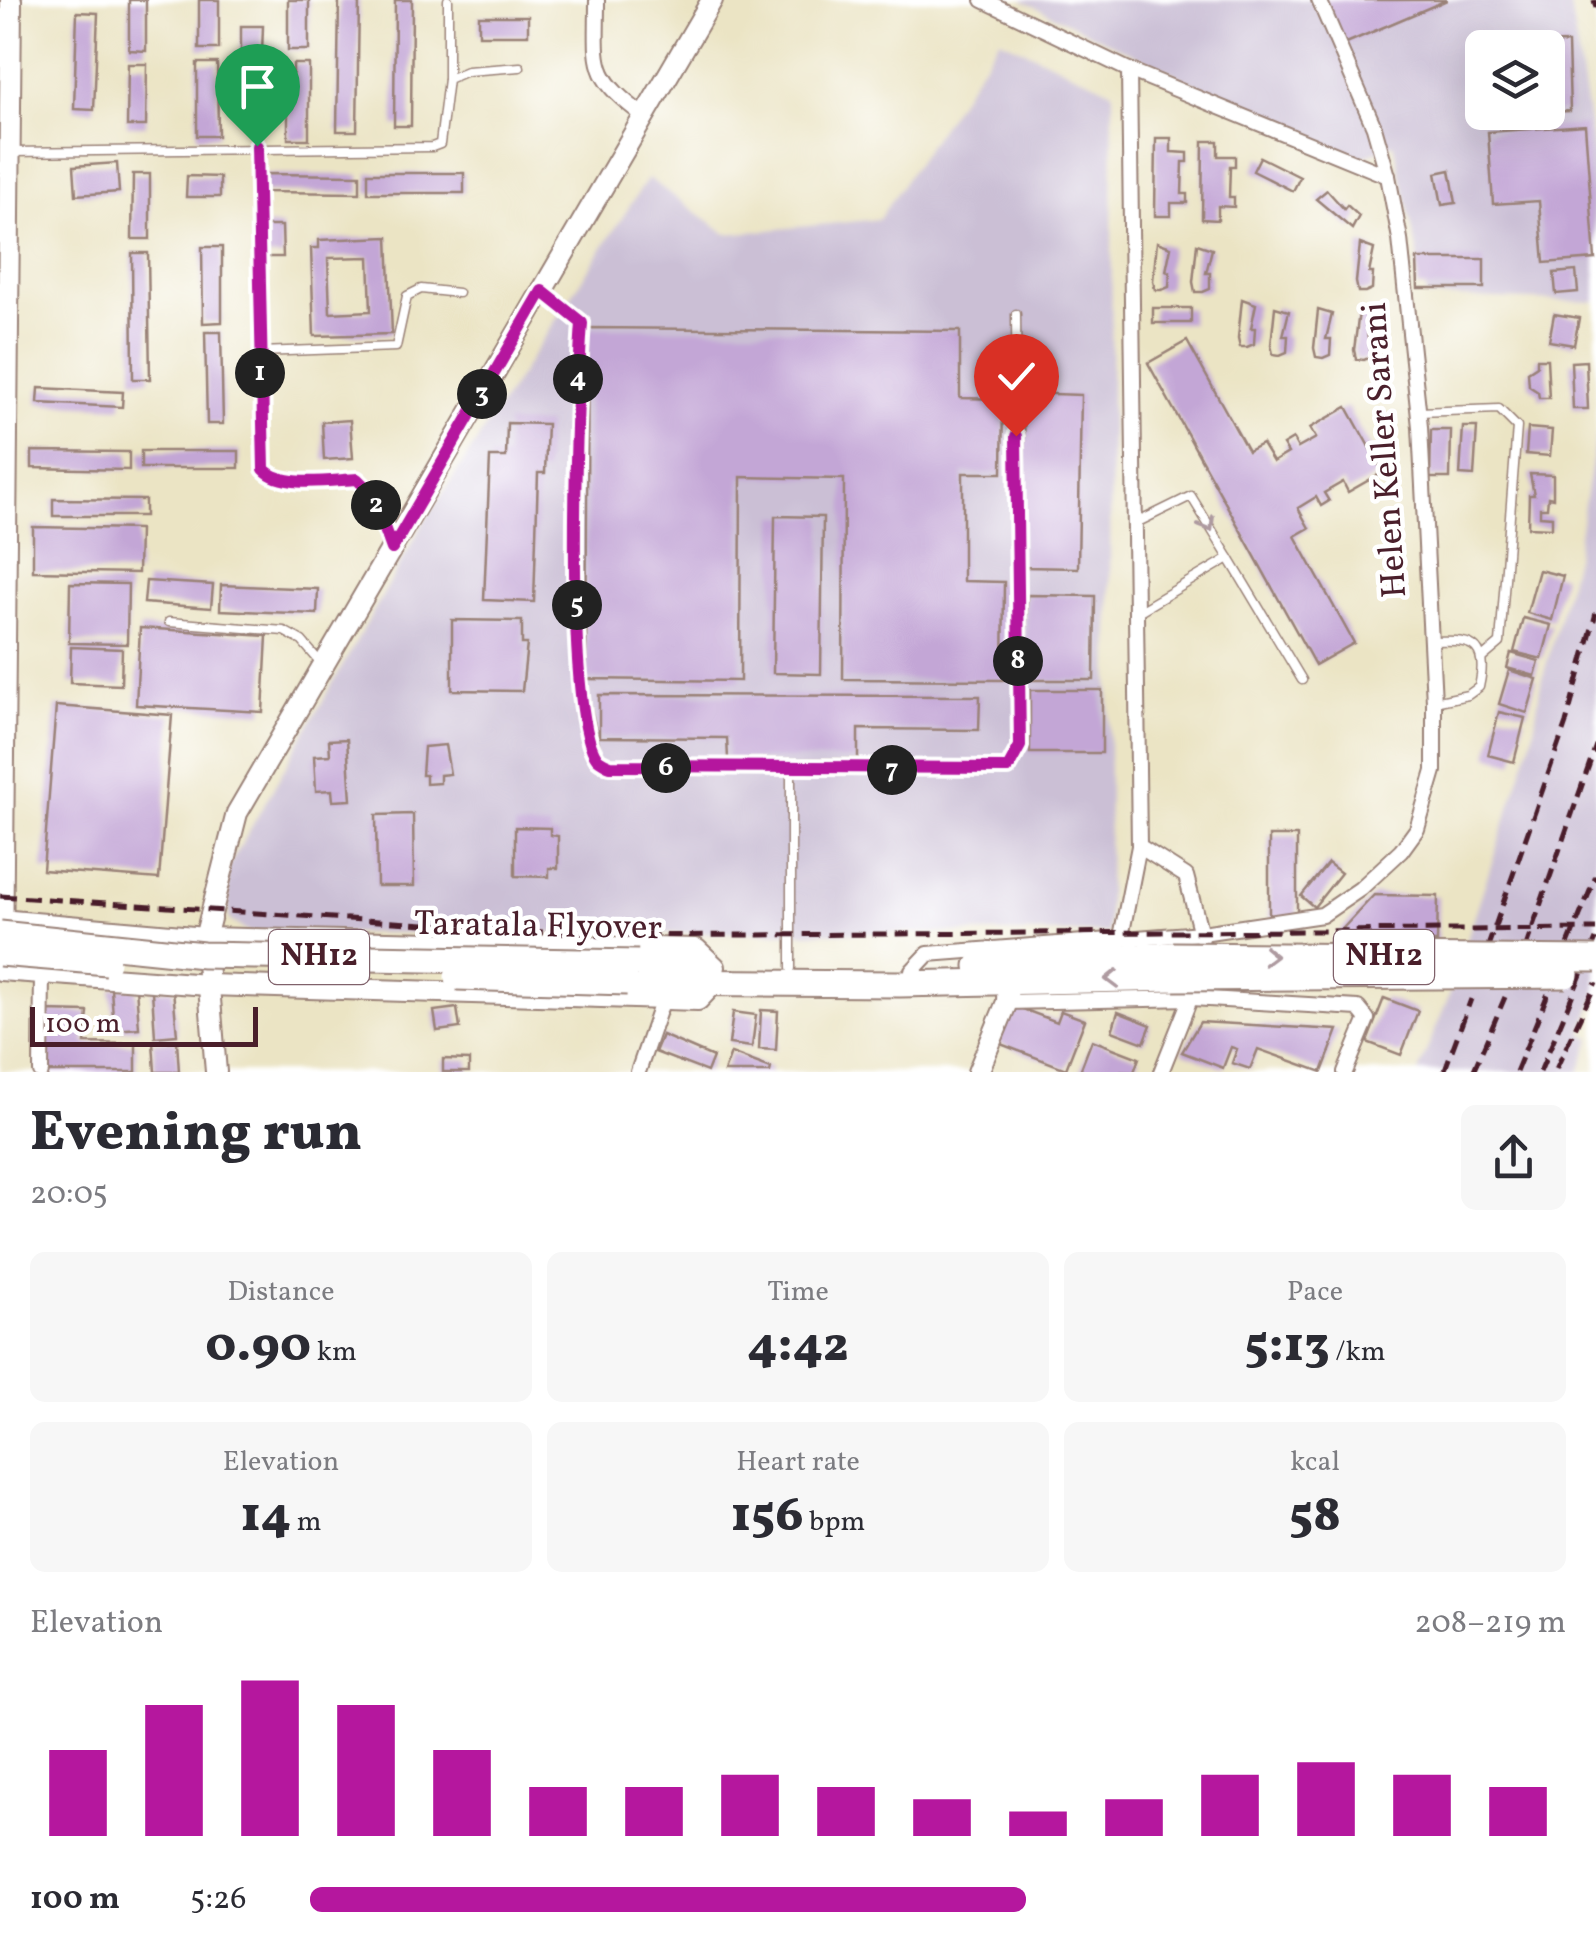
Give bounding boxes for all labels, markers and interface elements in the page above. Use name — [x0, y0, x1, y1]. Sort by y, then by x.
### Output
map controls — [1465, 30, 1565, 130]
button: layers — [1465, 30, 1565, 130]
pin — [215, 44, 300, 147]
icon: arrive — [230, 59, 285, 114]
street label: Helen Keller Sarani — [1352, 301, 1420, 599]
pin — [974, 334, 1059, 437]
pin: 1 — [235, 348, 285, 398]
icon: check — [989, 349, 1044, 404]
text: 1 — [254, 353, 266, 392]
pin: 4 — [553, 354, 603, 404]
text: 4 — [570, 359, 586, 398]
pin: 3 — [457, 369, 507, 419]
text: 3 — [475, 374, 489, 413]
pin: 2 — [351, 480, 401, 530]
text: 2 — [369, 485, 383, 524]
one-way arrow — [1196, 514, 1216, 532]
pin: 5 — [552, 580, 602, 630]
text: 5 — [570, 585, 584, 624]
pin: 8 — [993, 636, 1043, 686]
text: 8 — [1010, 641, 1026, 680]
pin: 6 — [641, 743, 691, 793]
pin: 7 — [867, 745, 917, 795]
text: 6 — [658, 748, 674, 787]
text: 7 — [885, 750, 899, 789]
street label: Taratala Flyover — [413, 901, 663, 953]
road number: NH12 — [269, 930, 369, 984]
road number: NH12 — [1334, 930, 1434, 984]
one-way arrow — [1264, 945, 1279, 967]
one-way arrow — [1103, 969, 1119, 990]
scale bar — [30, 1002, 258, 1046]
text: 100 m — [45, 1005, 120, 1044]
text: Evening run — [30, 1097, 362, 1173]
button: share — [1461, 1105, 1566, 1210]
text: 20:05 — [30, 1173, 108, 1217]
text: Distance — [227, 1273, 335, 1312]
text: Time — [767, 1273, 829, 1312]
text: Pace — [1287, 1273, 1343, 1312]
text: 0.90 — [205, 1312, 311, 1382]
text: 4:42 — [747, 1312, 849, 1382]
text: 5:13 — [1245, 1312, 1330, 1382]
text: km — [311, 1333, 357, 1372]
text: /km — [1330, 1333, 1385, 1372]
text: Elevation — [223, 1443, 339, 1482]
text: Heart rate — [736, 1443, 860, 1482]
text: kcal — [1290, 1443, 1340, 1482]
text: 14 — [240, 1482, 291, 1552]
text: 156 — [731, 1482, 804, 1552]
text: 58 — [1289, 1482, 1341, 1552]
text: m — [291, 1503, 322, 1542]
text: bpm — [804, 1503, 865, 1542]
text: Elevation — [30, 1602, 163, 1646]
text: 208–219 m — [1415, 1602, 1566, 1646]
text: 100 m — [30, 1878, 120, 1922]
text: 5:26 — [190, 1878, 246, 1922]

